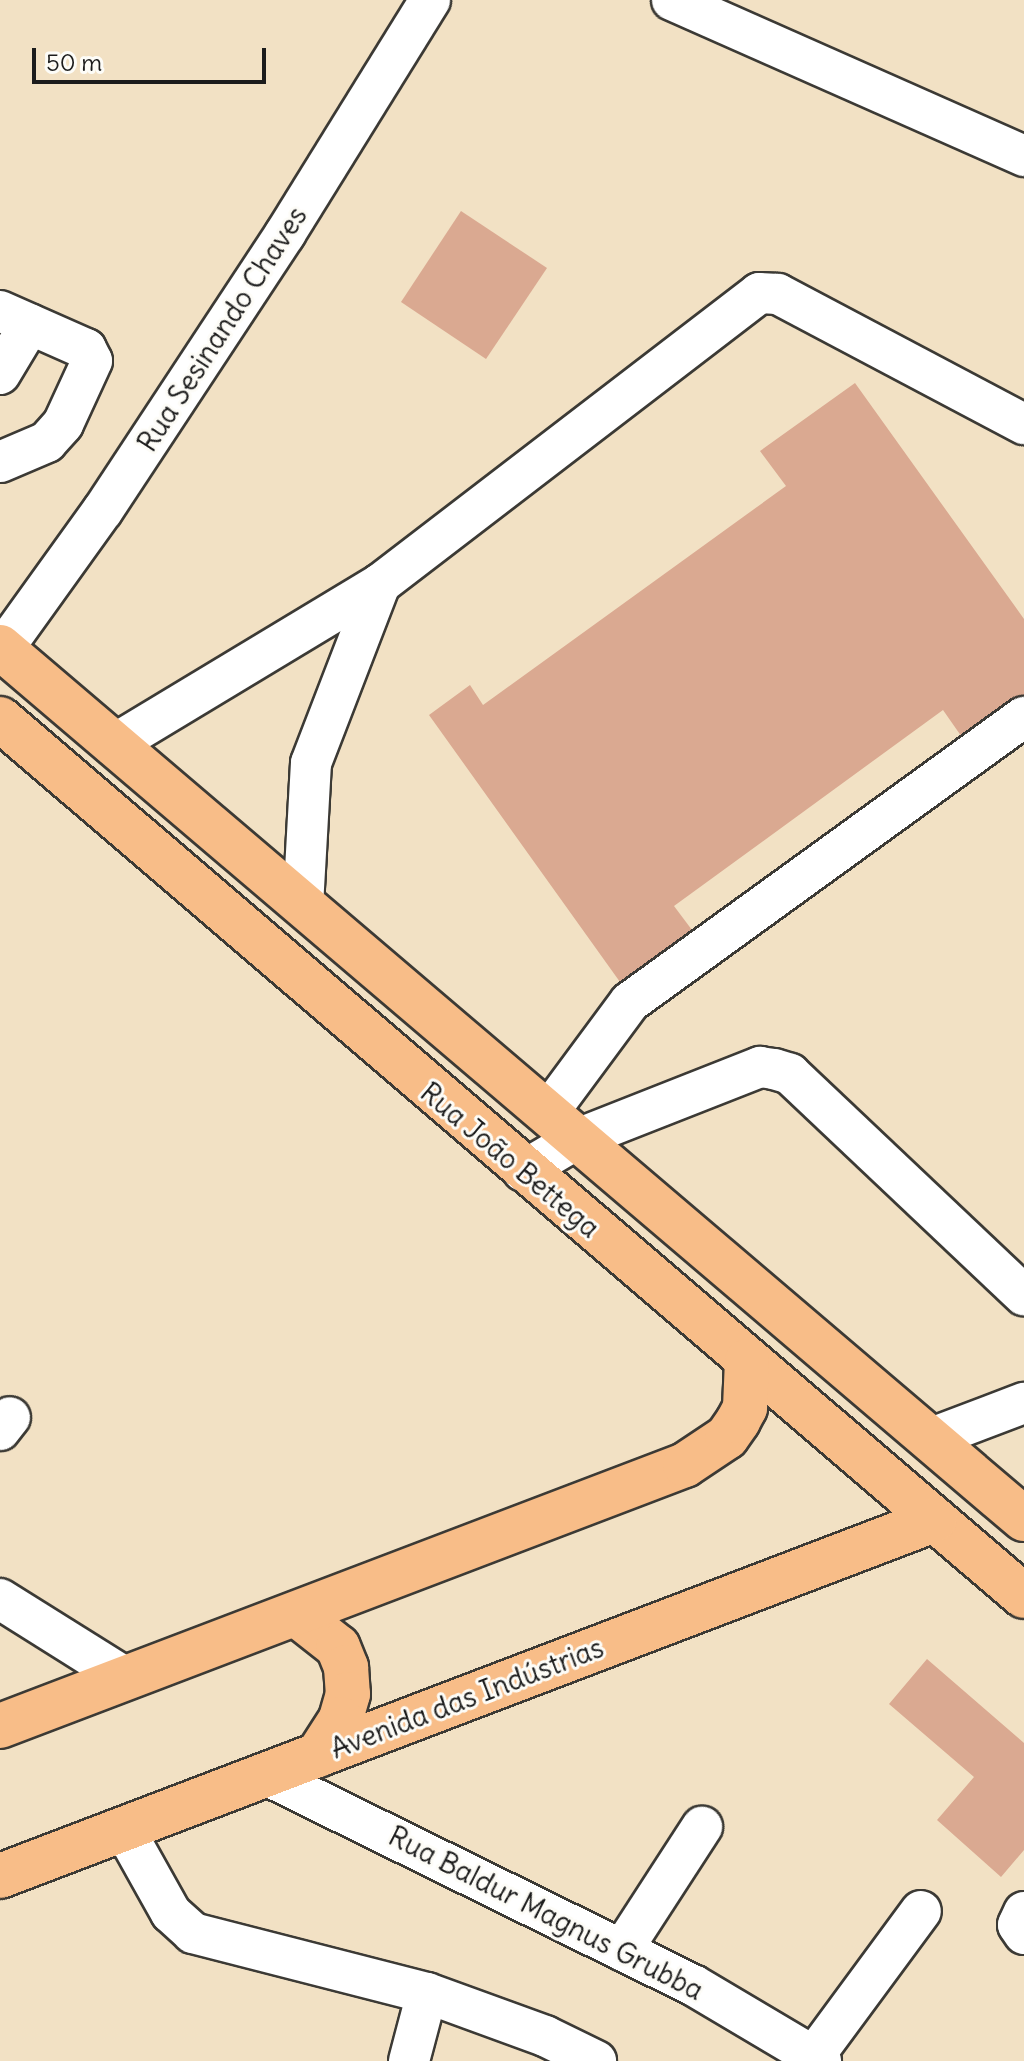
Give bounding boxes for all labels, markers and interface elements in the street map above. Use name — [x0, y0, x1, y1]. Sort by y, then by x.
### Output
scale bar — [36, 32, 270, 82]
text: 50 m — [46, 47, 102, 77]
street label: Rua Sesinando Chaves — [130, 200, 314, 458]
street label: Rua João Bettega — [414, 1075, 606, 1245]
street label: Avenida das Indústrias — [326, 1630, 608, 1766]
street label: Rua Baldur Magnus Grubba — [383, 1819, 709, 2007]

